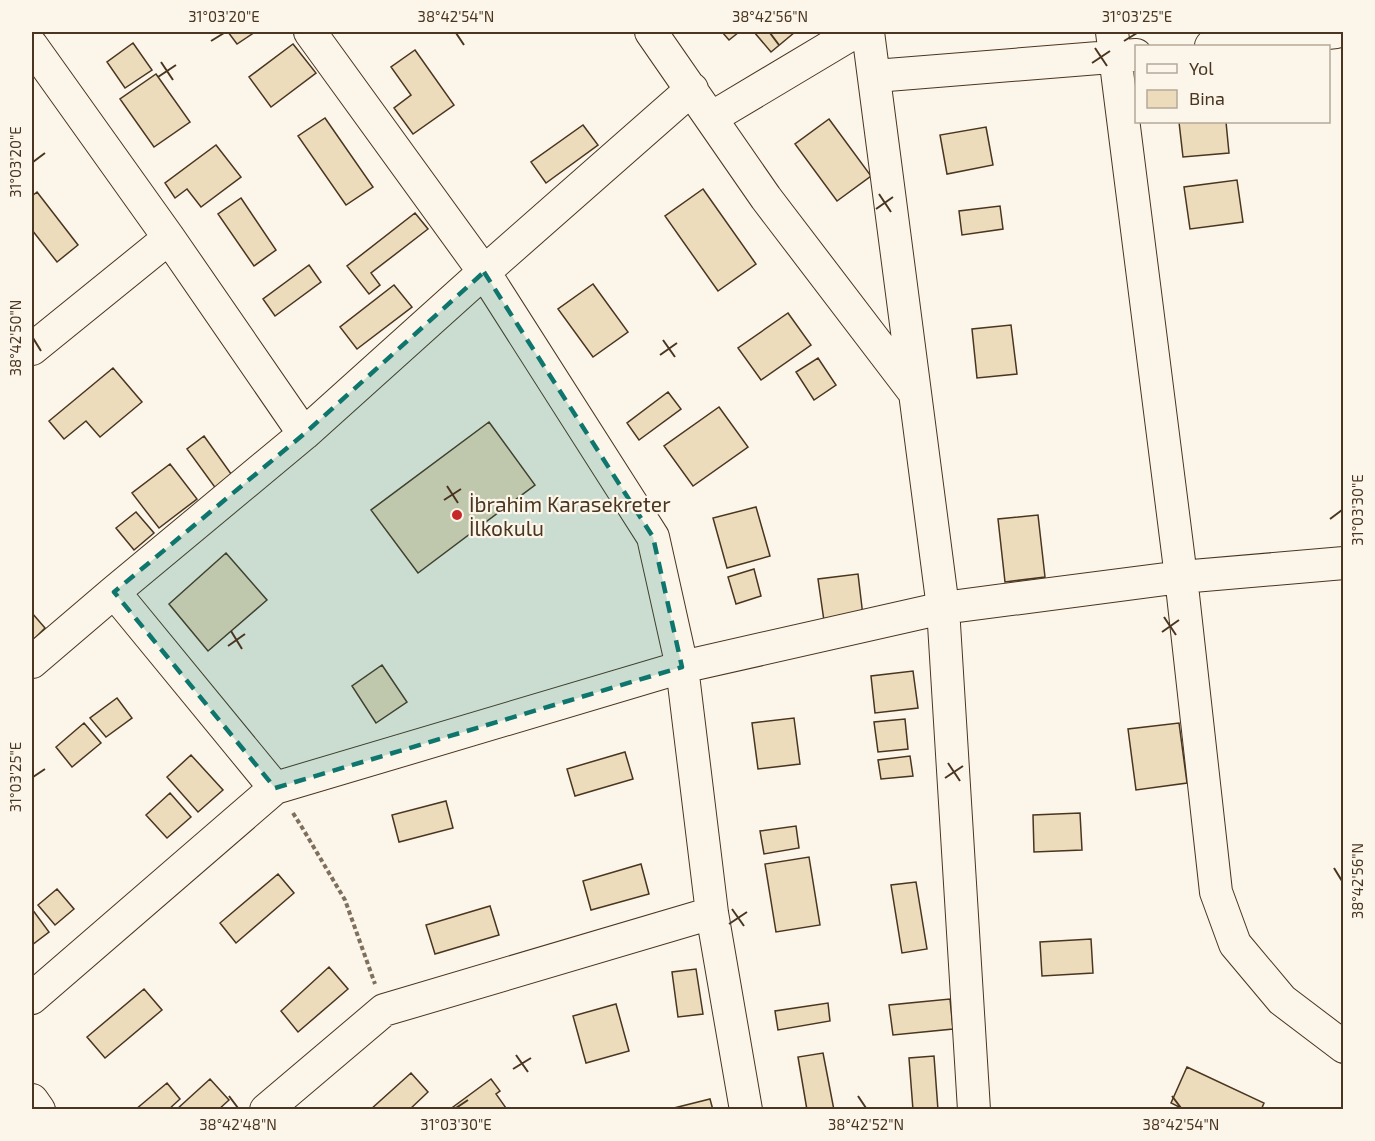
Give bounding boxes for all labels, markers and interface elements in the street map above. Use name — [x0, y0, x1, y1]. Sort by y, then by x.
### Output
text: 31°03'20"E — [188, 7, 260, 25]
text: 38°42'54"N — [418, 7, 494, 25]
text: 38°42'56"N — [732, 7, 808, 25]
text: 31°03'25"E — [1102, 7, 1172, 25]
legend — [1135, 45, 1330, 123]
text: Yol — [1189, 57, 1214, 79]
text: Bina — [1189, 87, 1225, 109]
text: 31°03'20"E — [6, 126, 24, 198]
text: 38°42'50"N — [6, 300, 24, 376]
text: 31°03'30"E — [1348, 474, 1366, 546]
place label: İbrahim Karasekreter İlkokulu — [469, 491, 671, 540]
marker: İbrahim Karasekreter İlkokulu — [450, 508, 464, 522]
text: 31°03'25"E — [6, 742, 24, 812]
text: 38°42'56"N — [1348, 843, 1366, 919]
text: 38°42'48"N — [199, 1115, 277, 1133]
text: 31°03'30"E — [420, 1115, 492, 1133]
text: 38°42'52"N — [828, 1115, 904, 1133]
text: 38°42'54"N — [1143, 1115, 1219, 1133]

